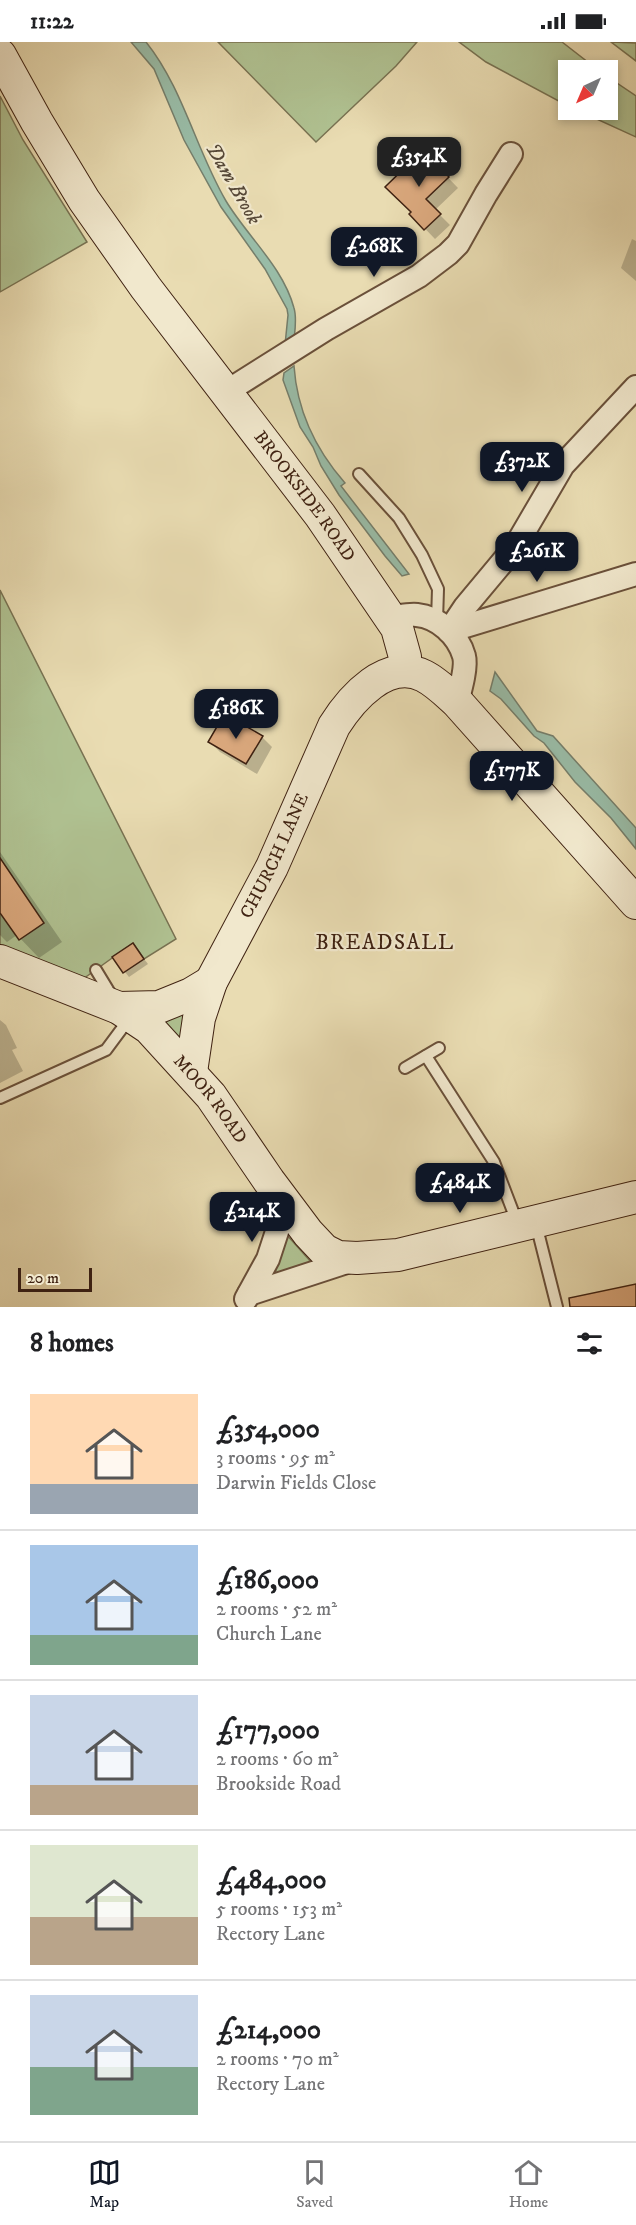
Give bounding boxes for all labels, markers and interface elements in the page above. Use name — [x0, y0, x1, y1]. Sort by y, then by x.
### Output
text: 11:22 — [30, 8, 74, 35]
north arrow — [558, 60, 618, 120]
map controls — [558, 60, 618, 120]
pin: £354K — [377, 137, 461, 188]
water label: Dam Brook — [200, 139, 267, 230]
text: £354K — [391, 144, 447, 169]
pin: £268K — [332, 227, 416, 278]
text: £268K — [345, 234, 403, 259]
street label: BROOKSIDE ROAD — [249, 427, 360, 566]
pin: £372K — [480, 442, 564, 493]
text: £372K — [494, 449, 550, 474]
pin: £261K — [495, 532, 579, 583]
text: £261K — [509, 539, 565, 564]
pin: £186K — [194, 689, 278, 740]
text: £186K — [208, 696, 264, 721]
pin: £177K — [470, 751, 554, 802]
text: £177K — [484, 758, 540, 783]
street label: CHURCH LANE — [236, 790, 314, 922]
district label: BREADSALL — [315, 930, 455, 956]
street label: MOOR ROAD — [168, 1051, 251, 1148]
pin: £484K — [418, 1163, 502, 1214]
text: £484K — [430, 1170, 490, 1195]
pin: £214K — [210, 1192, 294, 1243]
text: £214K — [224, 1199, 280, 1224]
scale bar — [18, 1265, 92, 1292]
text: 20 m — [27, 1268, 59, 1288]
text: 8 homes — [30, 1327, 114, 1360]
icon: filters — [573, 1327, 606, 1360]
text: £354,000 — [216, 1413, 320, 1446]
icon: home — [78, 1418, 150, 1490]
text: 3 rooms · 95 m² — [216, 1446, 335, 1471]
text: Darwin Fields Close — [216, 1471, 376, 1496]
text: £186,000 — [216, 1564, 319, 1597]
icon: home — [78, 1569, 150, 1641]
text: 2 rooms · 52 m² — [216, 1597, 337, 1622]
text: Church Lane — [216, 1622, 322, 1647]
text: £177,000 — [216, 1714, 320, 1747]
icon: home — [78, 1719, 150, 1791]
text: 2 rooms · 60 m² — [216, 1747, 338, 1772]
text: Brookside Road — [216, 1772, 341, 1797]
text: £484,000 — [216, 1864, 327, 1897]
icon: home — [78, 1869, 150, 1941]
text: 5 rooms · 153 m² — [216, 1897, 342, 1922]
text: Rectory Lane — [216, 1922, 325, 1947]
text: £214,000 — [216, 2014, 321, 2047]
icon: home — [78, 2019, 150, 2091]
text: 2 rooms · 70 m² — [216, 2047, 339, 2072]
text: Rectory Lane — [216, 2072, 325, 2097]
tab: Map — [88, 2156, 121, 2212]
tab: Saved — [296, 2156, 333, 2212]
tab: Home — [509, 2156, 548, 2212]

